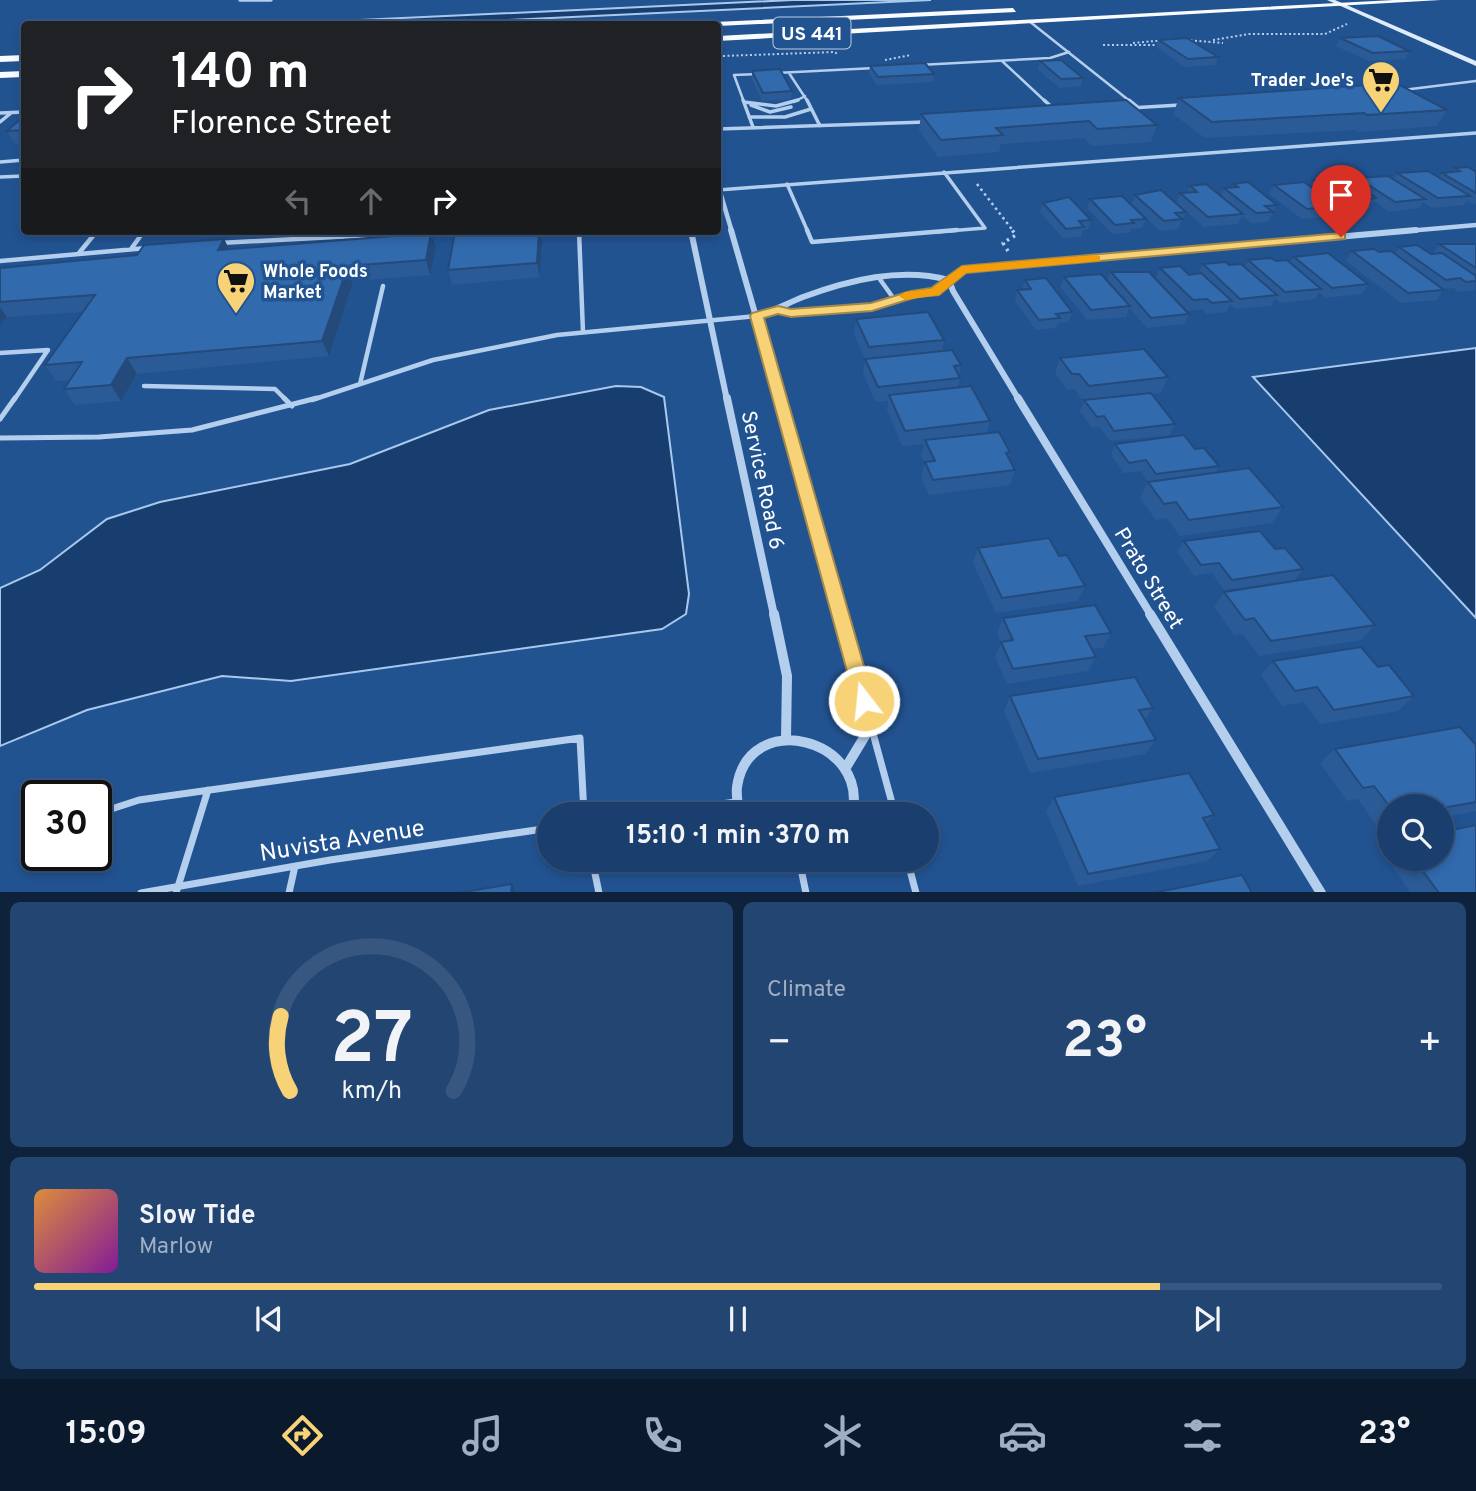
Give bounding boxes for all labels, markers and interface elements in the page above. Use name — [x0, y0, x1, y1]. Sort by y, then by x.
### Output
road number: US 441 — [774, 18, 850, 48]
text: 140 m — [171, 44, 310, 106]
icon: right — [56, 49, 147, 140]
supermarket icon: Trader Joe's — [1360, 59, 1402, 114]
place label: Trader Joe's — [1251, 70, 1354, 93]
text: Florence Street — [171, 105, 392, 145]
pin — [1311, 165, 1371, 237]
icon: arrive — [1322, 176, 1360, 214]
icon: left — [279, 182, 317, 220]
icon: ahead — [352, 182, 390, 220]
icon: right — [425, 182, 463, 220]
supermarket icon: Whole Foods Market — [215, 260, 257, 315]
place label: Whole Foods Market — [263, 261, 368, 305]
street label: Service Road 6 — [734, 408, 789, 552]
street label: Prato Street — [1107, 523, 1189, 635]
position arrow — [827, 664, 901, 738]
speed limit sign: 30 — [21, 780, 112, 871]
map controls — [1377, 794, 1454, 871]
button: search — [1377, 794, 1454, 871]
street label: Nuvista Avenue — [258, 814, 427, 870]
text: 15:10 · 1 min · 370 m — [626, 820, 850, 853]
text: Climate — [767, 976, 846, 1005]
text: 27 — [330, 997, 413, 1089]
text: 23° — [1062, 1010, 1147, 1076]
text: − — [767, 1020, 792, 1069]
text: + — [1417, 1020, 1442, 1069]
text: km/h — [341, 1075, 402, 1107]
text: Slow Tide — [139, 1200, 256, 1233]
text: Marlow — [139, 1233, 213, 1262]
icon: previous — [250, 1300, 288, 1338]
icon: pause — [719, 1300, 757, 1338]
icon: next — [1188, 1300, 1226, 1338]
icon: directions — [278, 1411, 327, 1460]
icon: music — [458, 1411, 507, 1460]
icon: phone — [638, 1411, 687, 1460]
icon: climate — [818, 1411, 867, 1460]
icon: car — [998, 1411, 1047, 1460]
icon: filters — [1178, 1411, 1227, 1460]
text: 15:09 — [66, 1415, 146, 1455]
text: 23° — [1358, 1415, 1410, 1455]

